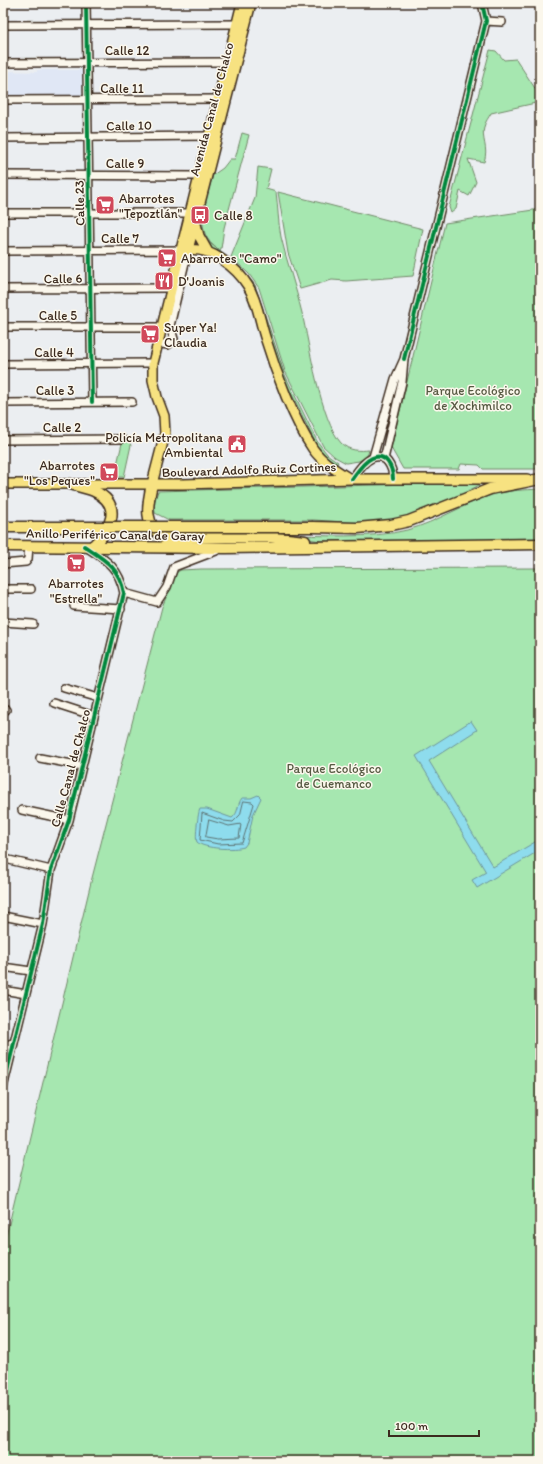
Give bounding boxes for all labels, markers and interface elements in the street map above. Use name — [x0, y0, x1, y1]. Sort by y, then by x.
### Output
street label: Avenida Canal de Chalco — [186, 40, 237, 178]
street label: Calle 12 — [105, 43, 149, 58]
street label: Calle 11 — [100, 81, 144, 96]
street label: Calle 10 — [106, 118, 152, 133]
street label: Calle 9 — [106, 156, 144, 171]
street label: Calle 23 — [72, 180, 87, 226]
place label: Abarrotes "Tepoztlán" — [119, 191, 183, 221]
supermarket icon: Abarrotes "Tepoztlán" — [94, 194, 116, 216]
bus stop icon: Calle 8 — [189, 204, 211, 226]
place label: Calle 8 — [214, 208, 253, 223]
street label: Calle 7 — [101, 231, 140, 246]
supermarket icon: Abarrotes "Camo" — [156, 247, 178, 269]
place label: Abarrotes "Camo" — [181, 251, 282, 266]
restaurant icon: D'Joanis — [153, 270, 175, 292]
street label: Calle 6 — [44, 271, 82, 286]
place label: D'Joanis — [178, 274, 225, 289]
street label: Calle 5 — [39, 308, 77, 323]
place label: Super Ya! Claudia — [164, 320, 217, 350]
supermarket icon: Super Ya! Claudia — [139, 323, 161, 345]
street label: Calle 4 — [34, 345, 74, 360]
street label: Calle 3 — [36, 383, 74, 398]
park label: Parque Ecológico de Xochimilco — [426, 383, 521, 413]
street label: Calle 2 — [43, 420, 81, 435]
place label: Policía Metropolitana Ambiental — [105, 430, 223, 460]
public building icon: Policía Metropolitana Ambiental — [226, 433, 248, 455]
place label: Abarrotes "Los Peques" — [24, 458, 95, 488]
street label: Boulevard Adolfo Ruiz Cortines — [161, 459, 337, 480]
supermarket icon: Abarrotes "Los Peques" — [98, 461, 120, 483]
street label: Anillo Periférico Canal de Garay — [26, 525, 204, 544]
supermarket icon: Abarrotes "Estrella" — [65, 552, 87, 574]
place label: Abarrotes "Estrella" — [48, 576, 104, 606]
street label: Calle Canal de Chalco — [47, 707, 94, 829]
park label: Parque Ecológico de Cuemanco — [287, 761, 382, 791]
scale bar — [389, 1412, 479, 1438]
text: 100 m — [395, 1419, 428, 1433]

